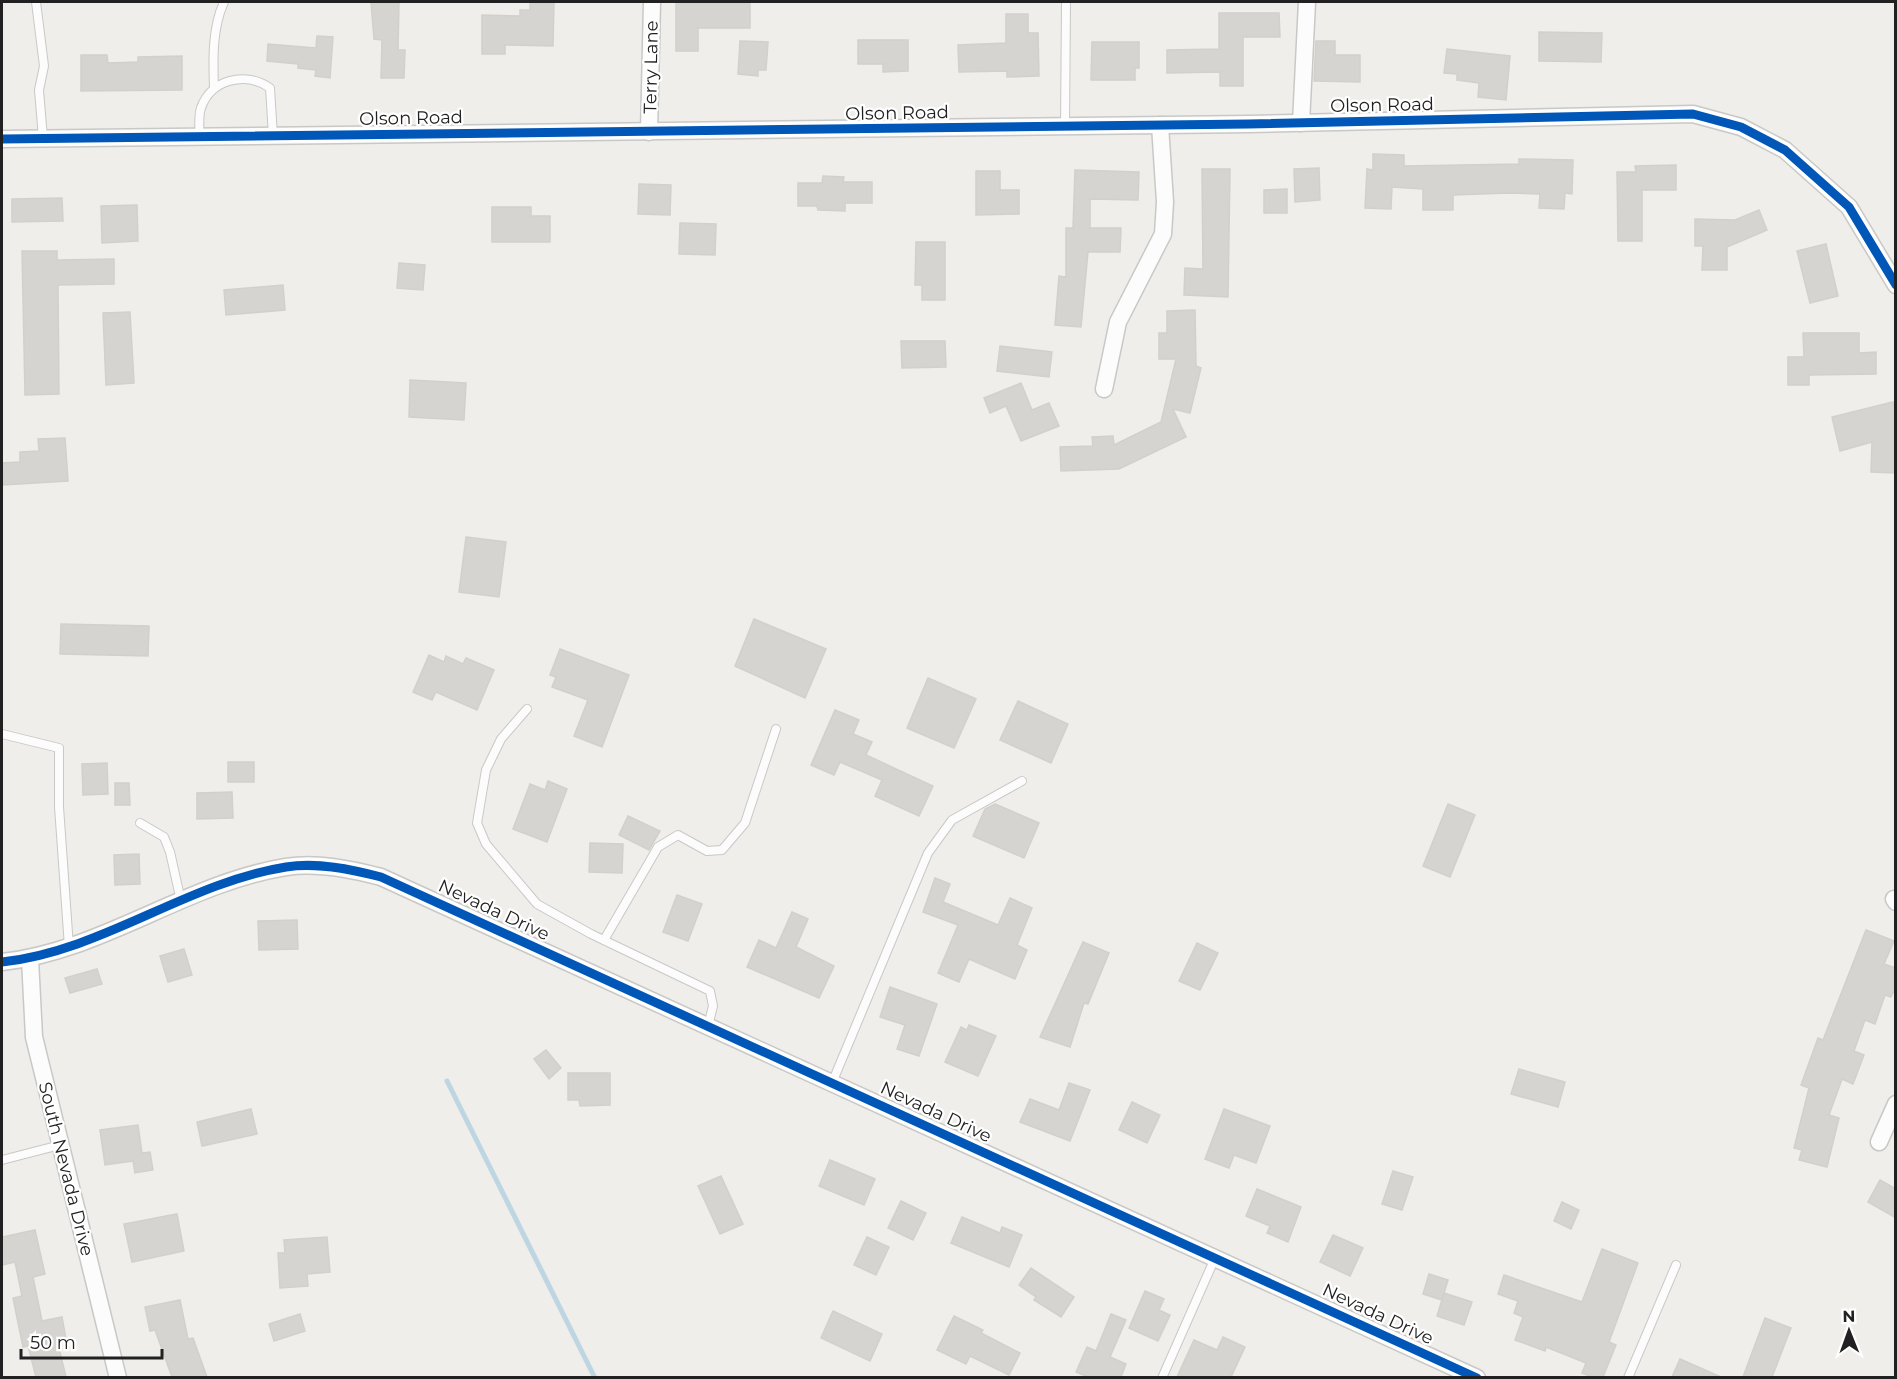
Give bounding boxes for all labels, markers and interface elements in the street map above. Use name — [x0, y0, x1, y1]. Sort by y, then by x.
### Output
street label: Terry Lane — [639, 20, 663, 114]
street label: Olson Road — [1330, 93, 1434, 117]
street label: Olson Road — [845, 101, 949, 125]
street label: Olson Road — [359, 106, 463, 130]
street label: Nevada Drive — [435, 875, 553, 945]
street label: Nevada Drive — [877, 1077, 995, 1147]
street label: South Nevada Drive — [34, 1080, 98, 1258]
street label: Nevada Drive — [1319, 1279, 1437, 1349]
north arrow — [1819, 1301, 1879, 1361]
text: N — [1842, 1307, 1855, 1326]
scale bar — [21, 1322, 162, 1360]
text: 50 m — [30, 1332, 76, 1354]

